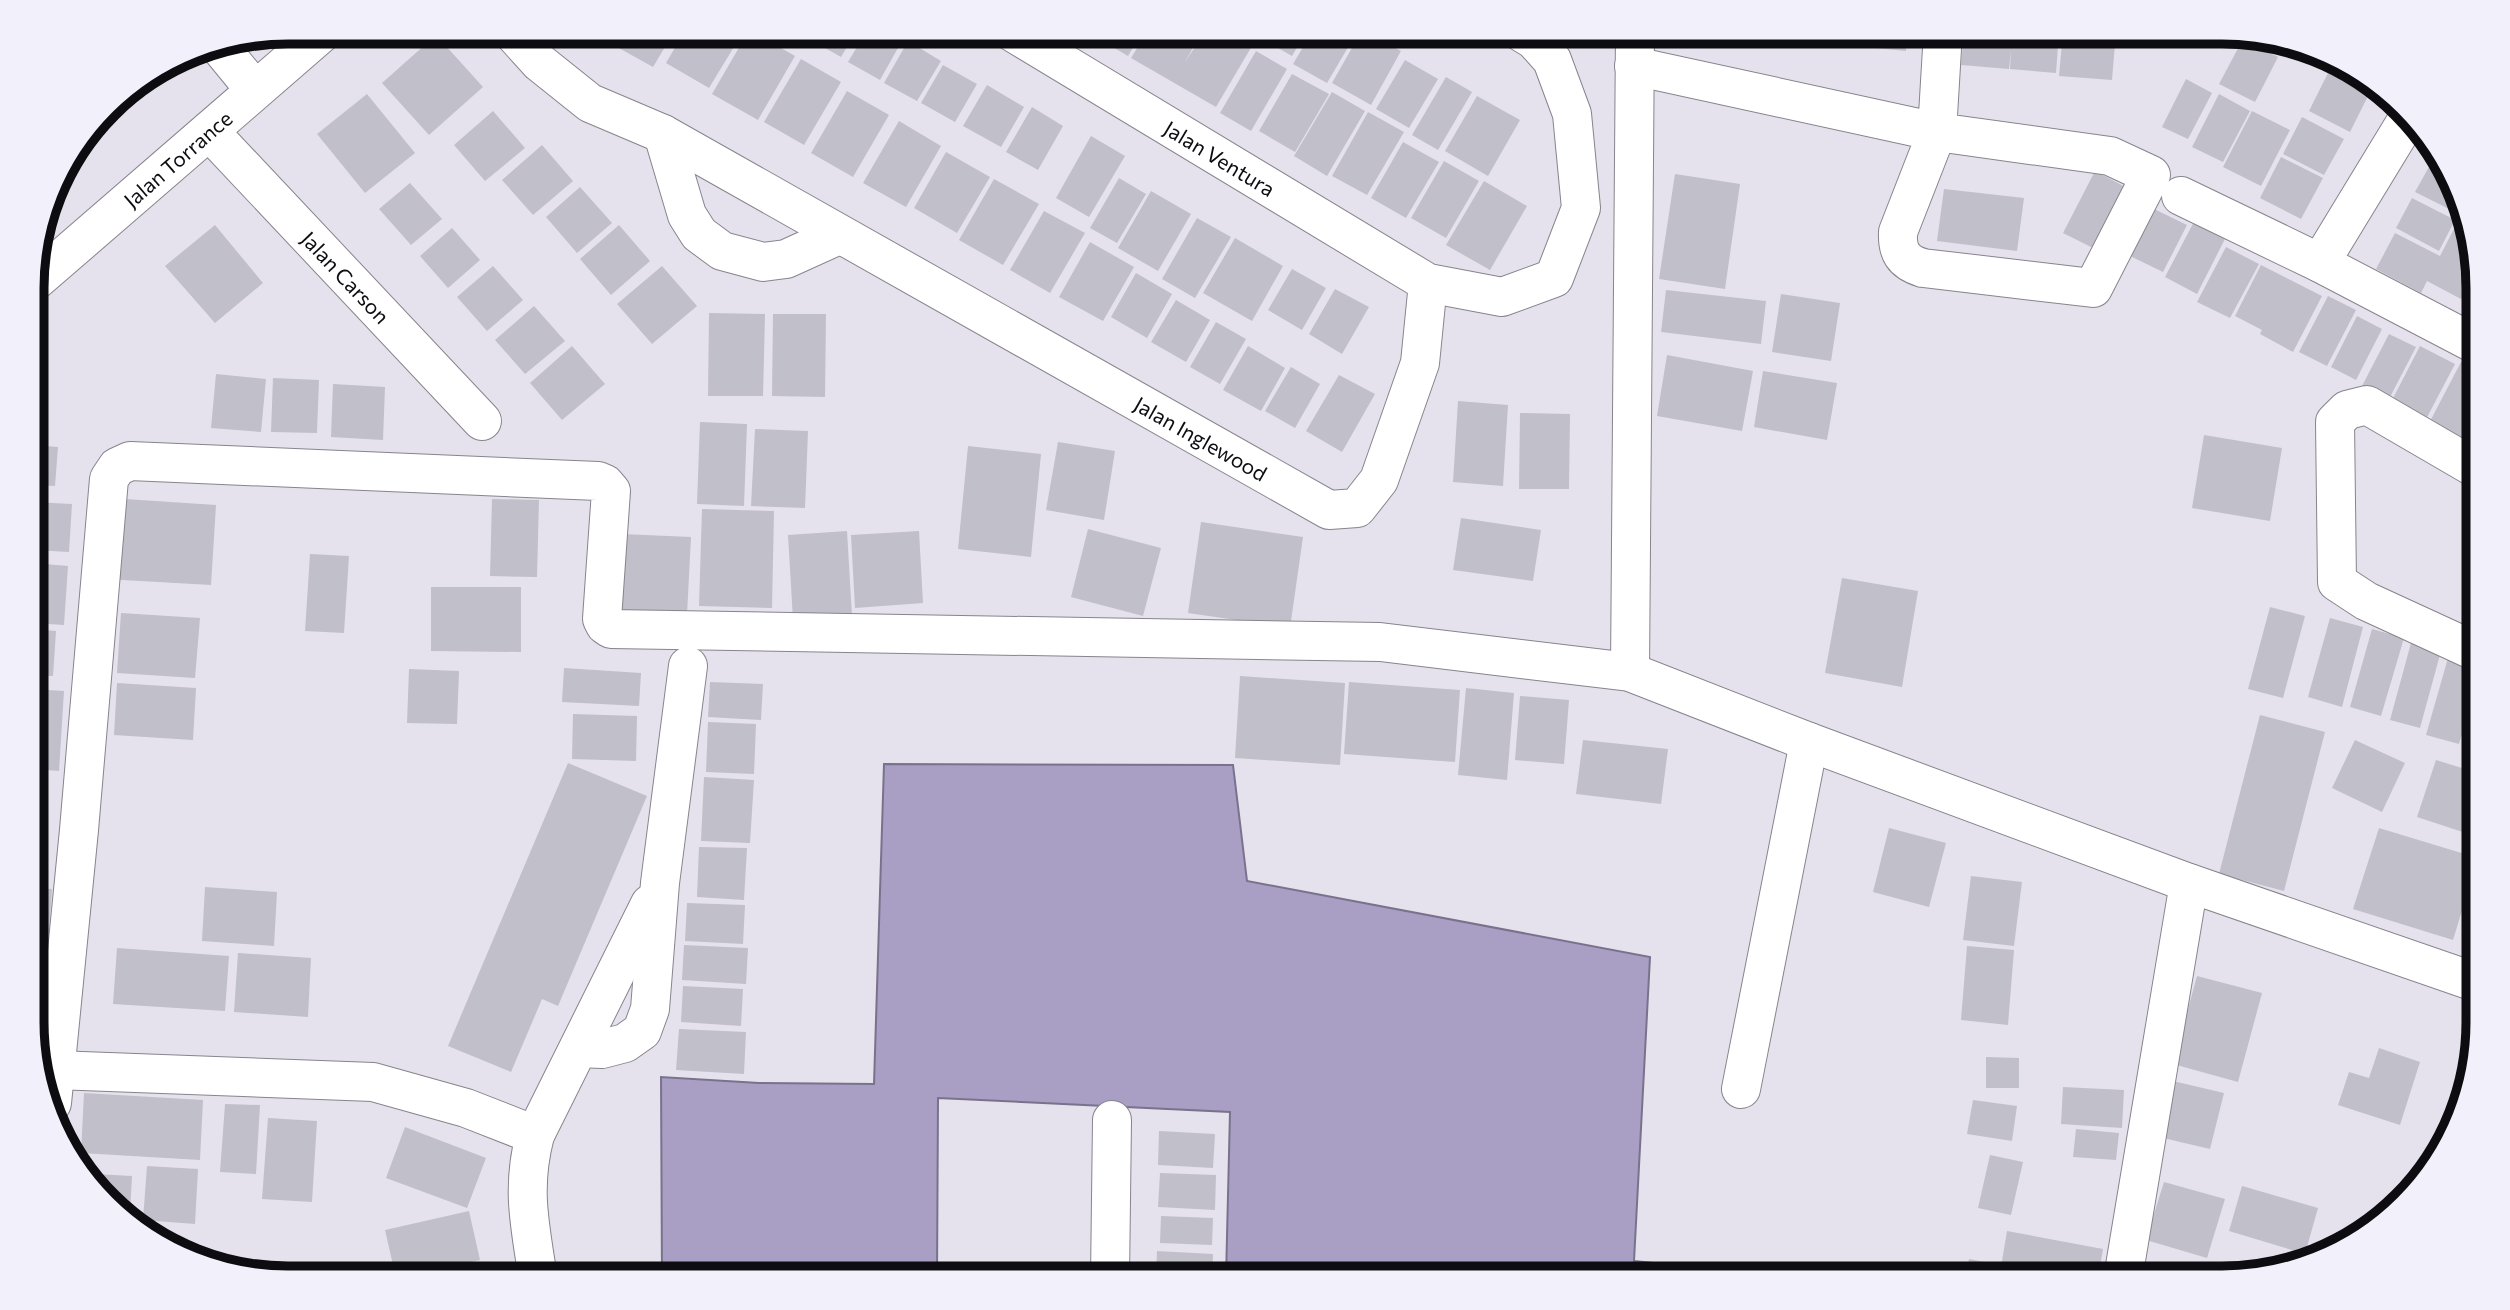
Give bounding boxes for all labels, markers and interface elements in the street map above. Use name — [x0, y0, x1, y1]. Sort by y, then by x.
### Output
street label: Jalan Torrance — [118, 105, 236, 212]
street label: Jalan Ventura — [1160, 115, 1280, 201]
street label: Jalan Carson — [297, 225, 395, 328]
street label: Jalan Inglewood — [1130, 390, 1272, 485]

